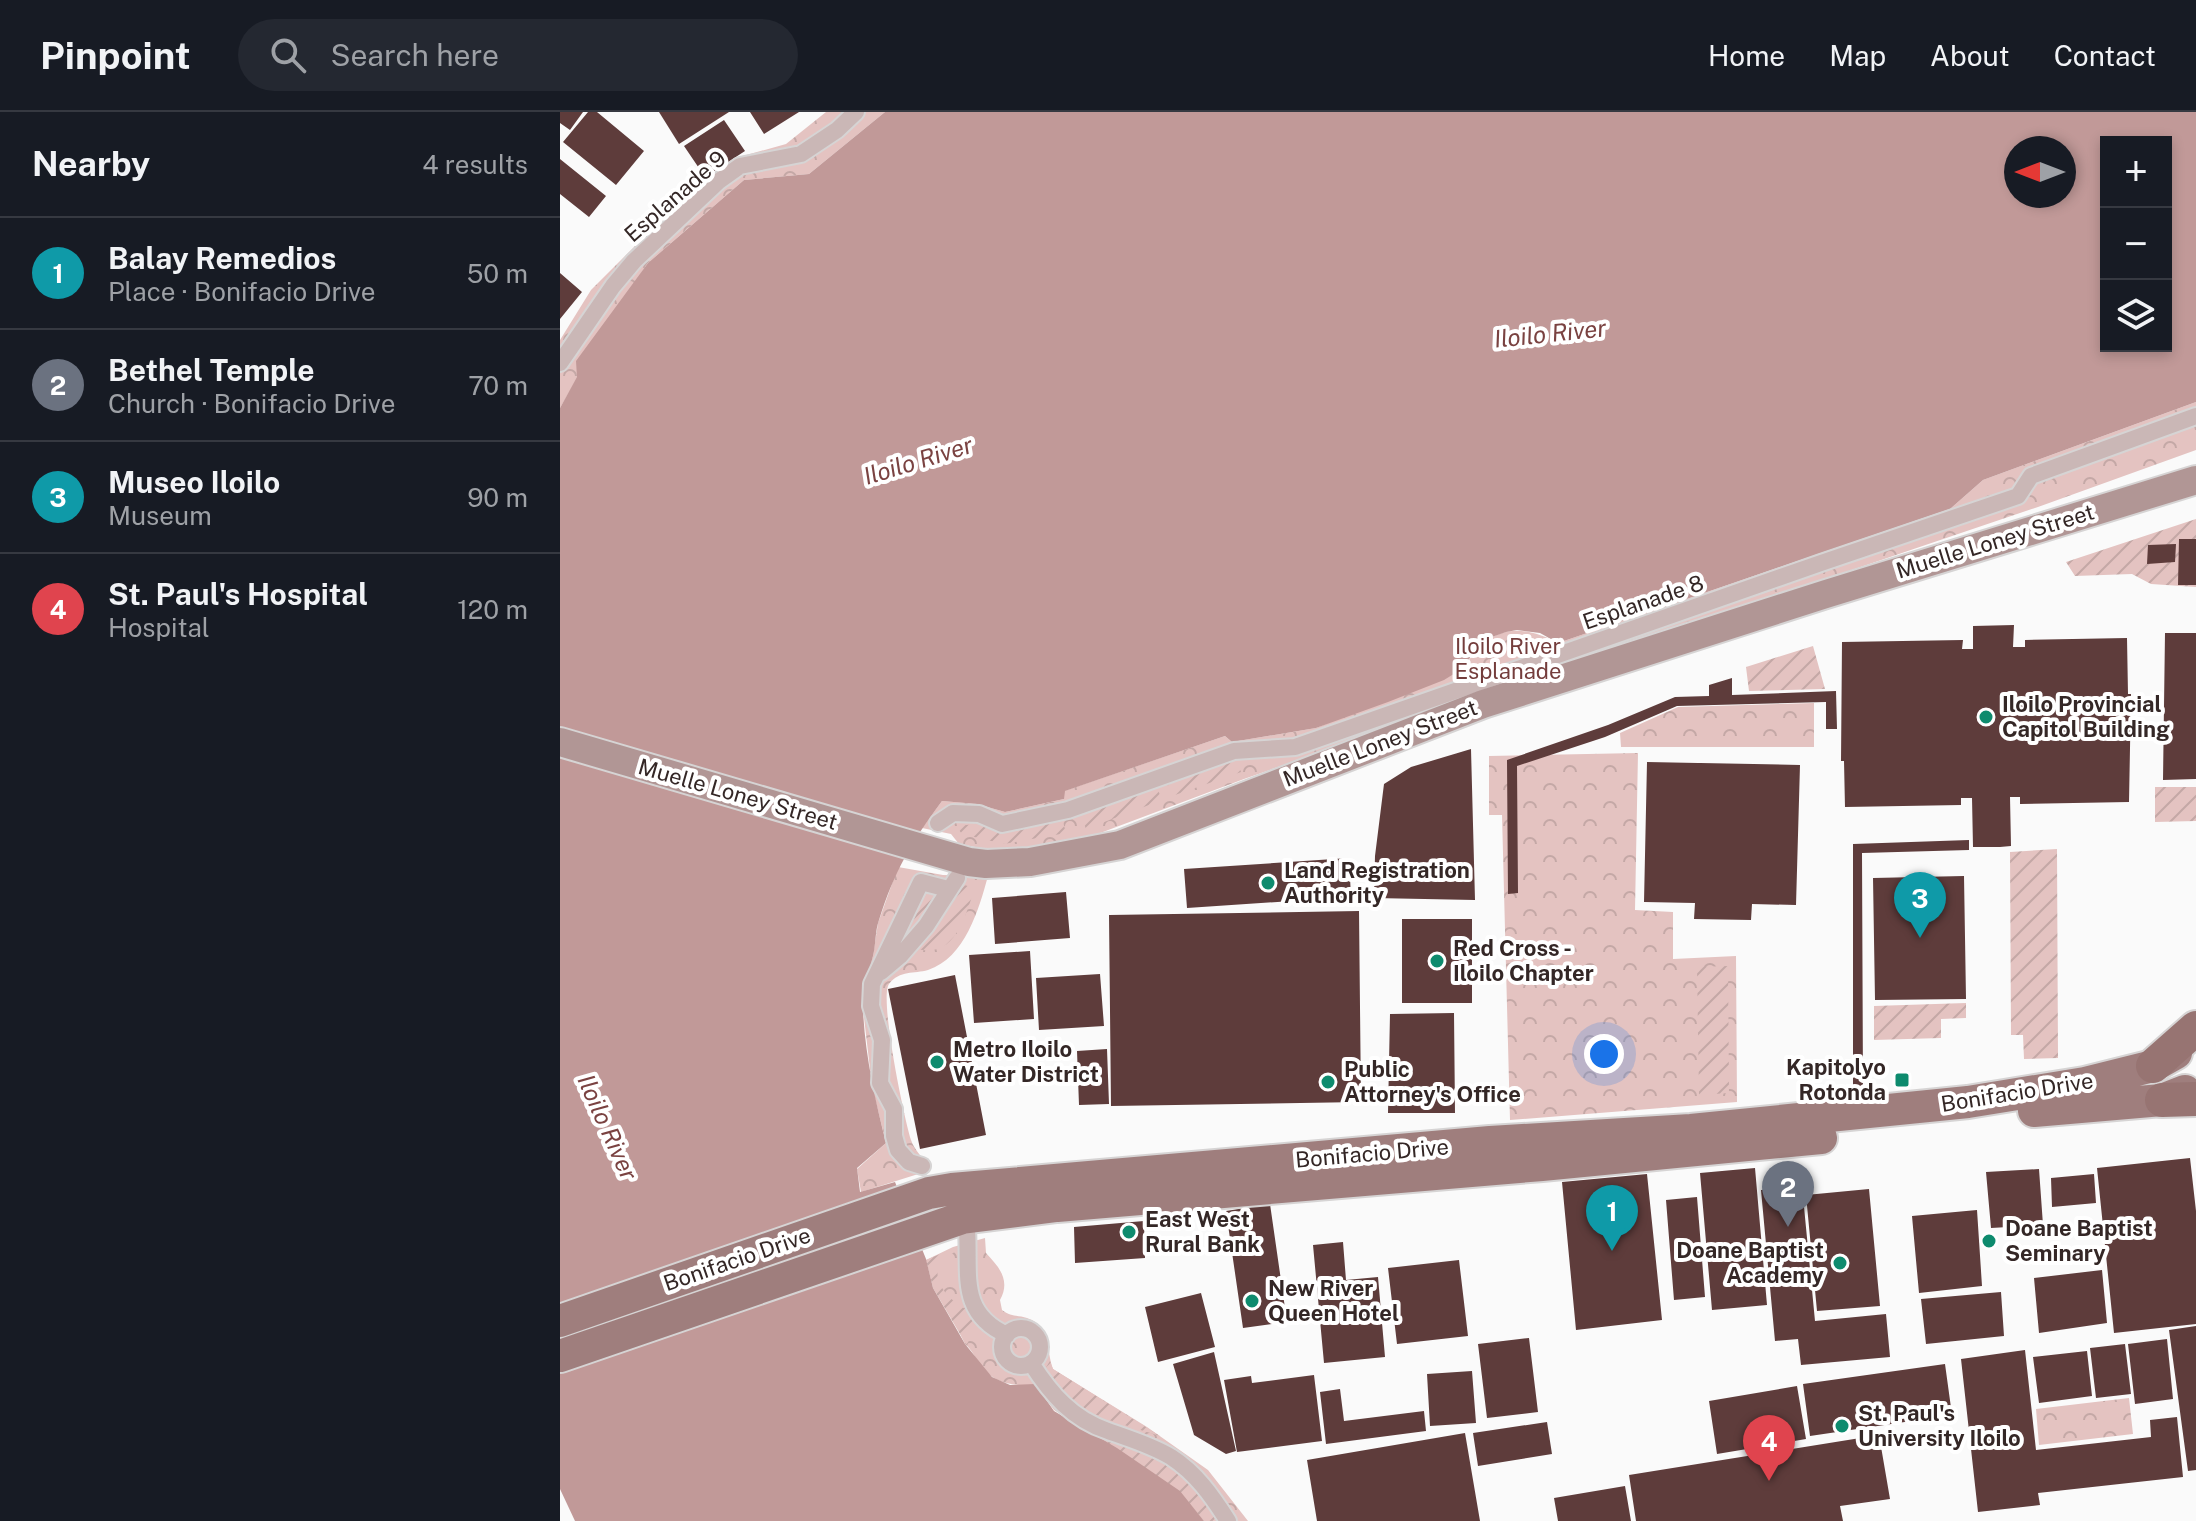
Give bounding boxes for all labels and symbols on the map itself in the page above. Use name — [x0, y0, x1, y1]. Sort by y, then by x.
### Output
north arrow — [2004, 136, 2076, 208]
street label: Esplanade 9 — [619, 145, 731, 247]
water label: Iloilo River — [1493, 313, 1608, 353]
water label: Iloilo River — [860, 430, 977, 490]
street label: Muelle Loney Street — [1893, 498, 2097, 584]
street label: Esplanade 8 — [1579, 569, 1707, 635]
park label: Iloilo River Esplanade — [1455, 633, 1561, 684]
place label: Iloilo Provincial Capitol Building — [2002, 691, 2170, 742]
street label: Muelle Loney Street — [1279, 694, 1481, 792]
marker: Iloilo Provincial Capitol Building — [1977, 708, 1995, 726]
street label: Muelle Loney Street — [635, 753, 841, 835]
place label: Land Registration Authority — [1284, 857, 1470, 908]
pin: 3 — [1894, 872, 1946, 938]
marker: Land Registration Authority — [1259, 874, 1277, 892]
place label: Red Cross - Iloilo Chapter — [1453, 935, 1594, 986]
marker: Red Cross - Iloilo Chapter — [1428, 952, 1446, 970]
your location — [1584, 1034, 1624, 1074]
place label: Metro Iloilo Water District — [953, 1036, 1099, 1087]
marker: Metro Iloilo Water District — [928, 1053, 946, 1071]
place label: Kapitolyo Rotonda — [1786, 1054, 1886, 1105]
place label: Public Attorney's Office — [1344, 1056, 1521, 1107]
street label: Bonifacio Drive — [1939, 1067, 2095, 1117]
water label: Iloilo River — [572, 1070, 644, 1185]
marker: Kapitolyo Rotonda — [1893, 1071, 1911, 1089]
marker: Public Attorney's Office — [1319, 1073, 1337, 1091]
street label: Bonifacio Drive — [1294, 1133, 1450, 1173]
pin: 2 — [1762, 1161, 1814, 1227]
pin: 1 — [1586, 1185, 1638, 1251]
place label: East West Rural Bank — [1145, 1206, 1260, 1257]
place label: Doane Baptist Seminary — [2005, 1215, 2153, 1266]
street label: Bonifacio Drive — [660, 1222, 814, 1296]
marker: East West Rural Bank — [1120, 1223, 1138, 1241]
marker: Doane Baptist Seminary — [1980, 1232, 1998, 1250]
place label: Doane Baptist Academy — [1676, 1237, 1825, 1288]
marker: Doane Baptist Academy — [1831, 1254, 1849, 1272]
place label: New River Queen Hotel — [1268, 1275, 1399, 1326]
marker: New River Queen Hotel — [1243, 1292, 1261, 1310]
place label: St. Paul's University Iloilo — [1858, 1400, 2021, 1451]
pin: 4 — [1743, 1415, 1795, 1481]
marker: St. Paul's University Iloilo — [1833, 1417, 1851, 1435]

